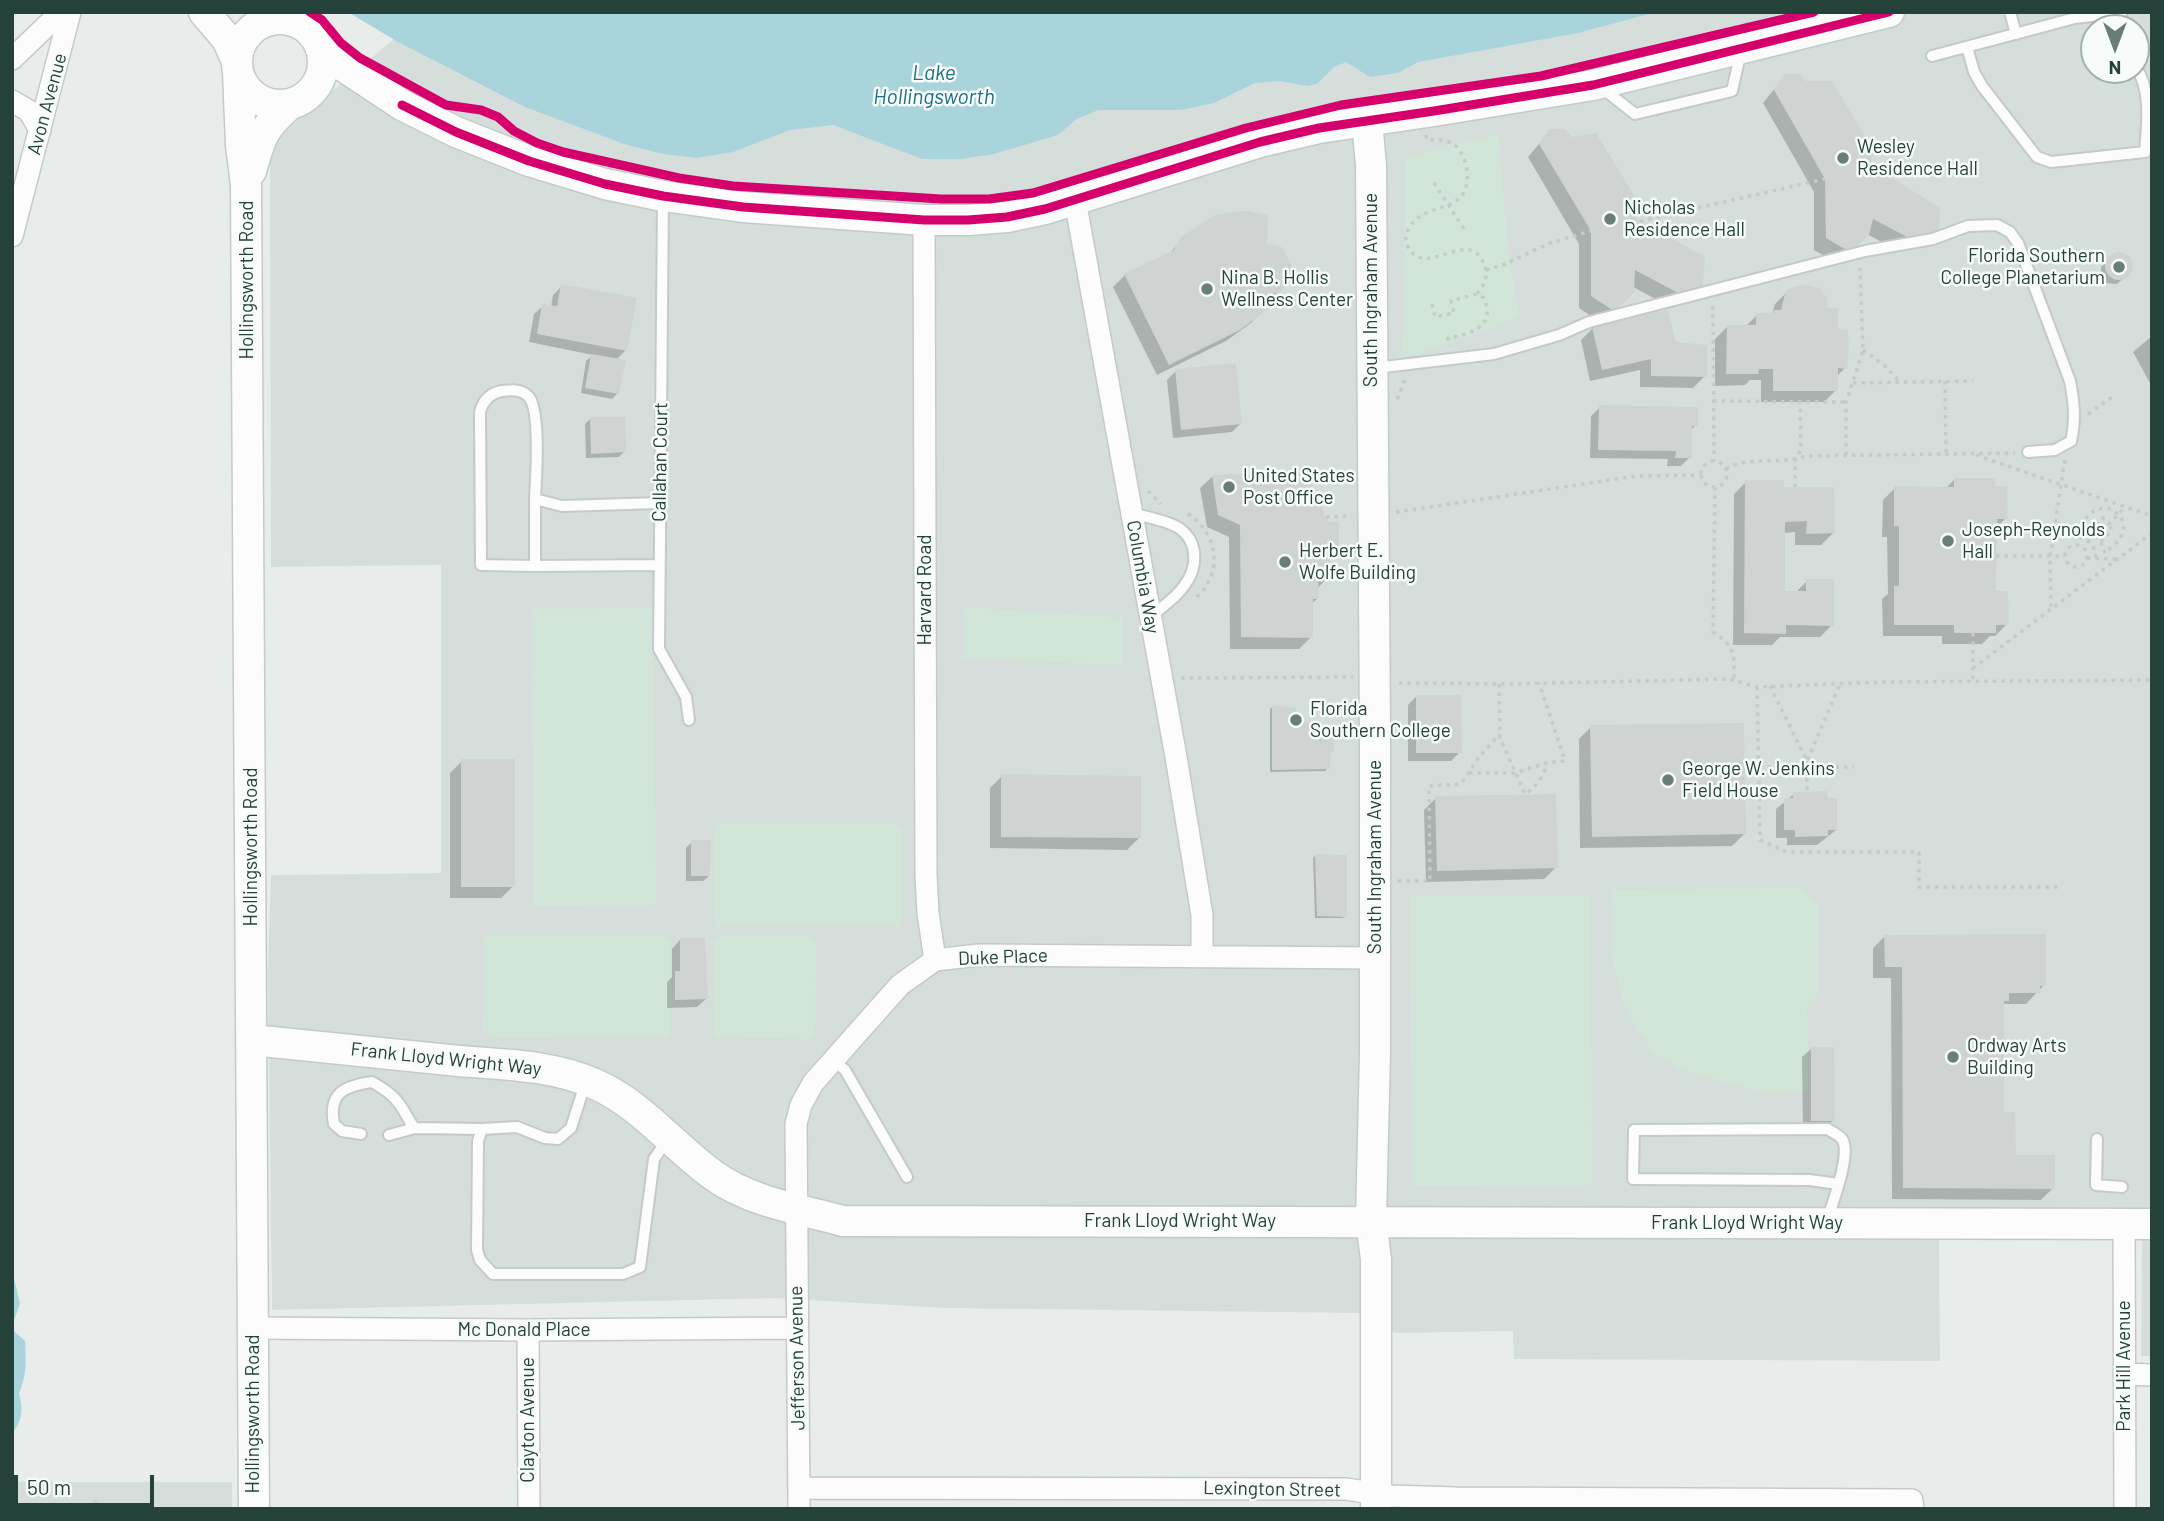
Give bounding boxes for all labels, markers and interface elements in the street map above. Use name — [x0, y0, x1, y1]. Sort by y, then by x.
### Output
north arrow — [2080, 14, 2150, 84]
street label: Avon Avenue — [22, 51, 72, 157]
text: N — [2109, 57, 2121, 80]
water label: Lake Hollingsworth — [873, 60, 995, 110]
place label: Wesley Residence Hall — [1857, 136, 1978, 180]
marker: Wesley Residence Hall — [1835, 150, 1851, 166]
street label: South Ingraham Avenue — [1360, 193, 1382, 387]
place label: Nicholas Residence Hall — [1624, 197, 1745, 241]
street label: Hollingsworth Road — [236, 200, 258, 360]
marker: Nicholas Residence Hall — [1602, 211, 1618, 227]
place label: Florida Southern College Planetarium — [1940, 245, 2105, 289]
marker: Florida Southern College Planetarium — [2111, 259, 2127, 275]
place label: Nina B. Hollis Wellness Center — [1221, 267, 1353, 311]
marker: Nina B. Hollis Wellness Center — [1199, 281, 1215, 297]
street label: Callahan Court — [648, 402, 672, 522]
place label: United States Post Office — [1243, 465, 1355, 509]
marker: United States Post Office — [1221, 479, 1237, 495]
street label: Columbia Way — [1122, 518, 1164, 636]
place label: Joseph-Reynolds Hall — [1962, 519, 2105, 563]
marker: Joseph-Reynolds Hall — [1940, 533, 1956, 549]
street label: Harvard Road — [914, 534, 936, 646]
place label: Herbert E. Wolfe Building — [1299, 540, 1416, 584]
marker: Herbert E. Wolfe Building — [1277, 554, 1293, 570]
place label: Florida Southern College — [1310, 698, 1451, 742]
marker: Florida Southern College — [1288, 712, 1304, 728]
place label: George W. Jenkins Field House — [1682, 758, 1835, 802]
street label: South Ingraham Avenue — [1364, 760, 1386, 954]
street label: Hollingsworth Road — [240, 767, 262, 927]
marker: George W. Jenkins Field House — [1660, 772, 1676, 788]
street label: Duke Place — [958, 944, 1048, 970]
place label: Ordway Arts Building — [1967, 1035, 2066, 1079]
street label: Frank Lloyd Wright Way — [349, 1038, 543, 1080]
marker: Ordway Arts Building — [1945, 1049, 1961, 1065]
street label: Frank Lloyd Wright Way — [1084, 1210, 1276, 1232]
street label: Frank Lloyd Wright Way — [1651, 1212, 1843, 1234]
street label: Jefferson Avenue — [784, 1286, 810, 1430]
street label: Park Hill Avenue — [2113, 1300, 2135, 1432]
street label: Mc Donald Place — [457, 1319, 591, 1341]
street label: Hollingsworth Road — [242, 1334, 264, 1494]
street label: Clayton Avenue — [517, 1357, 539, 1483]
scale bar — [18, 1462, 158, 1506]
text: 50 m — [27, 1474, 71, 1499]
street label: Lexington Street — [1203, 1476, 1341, 1502]

